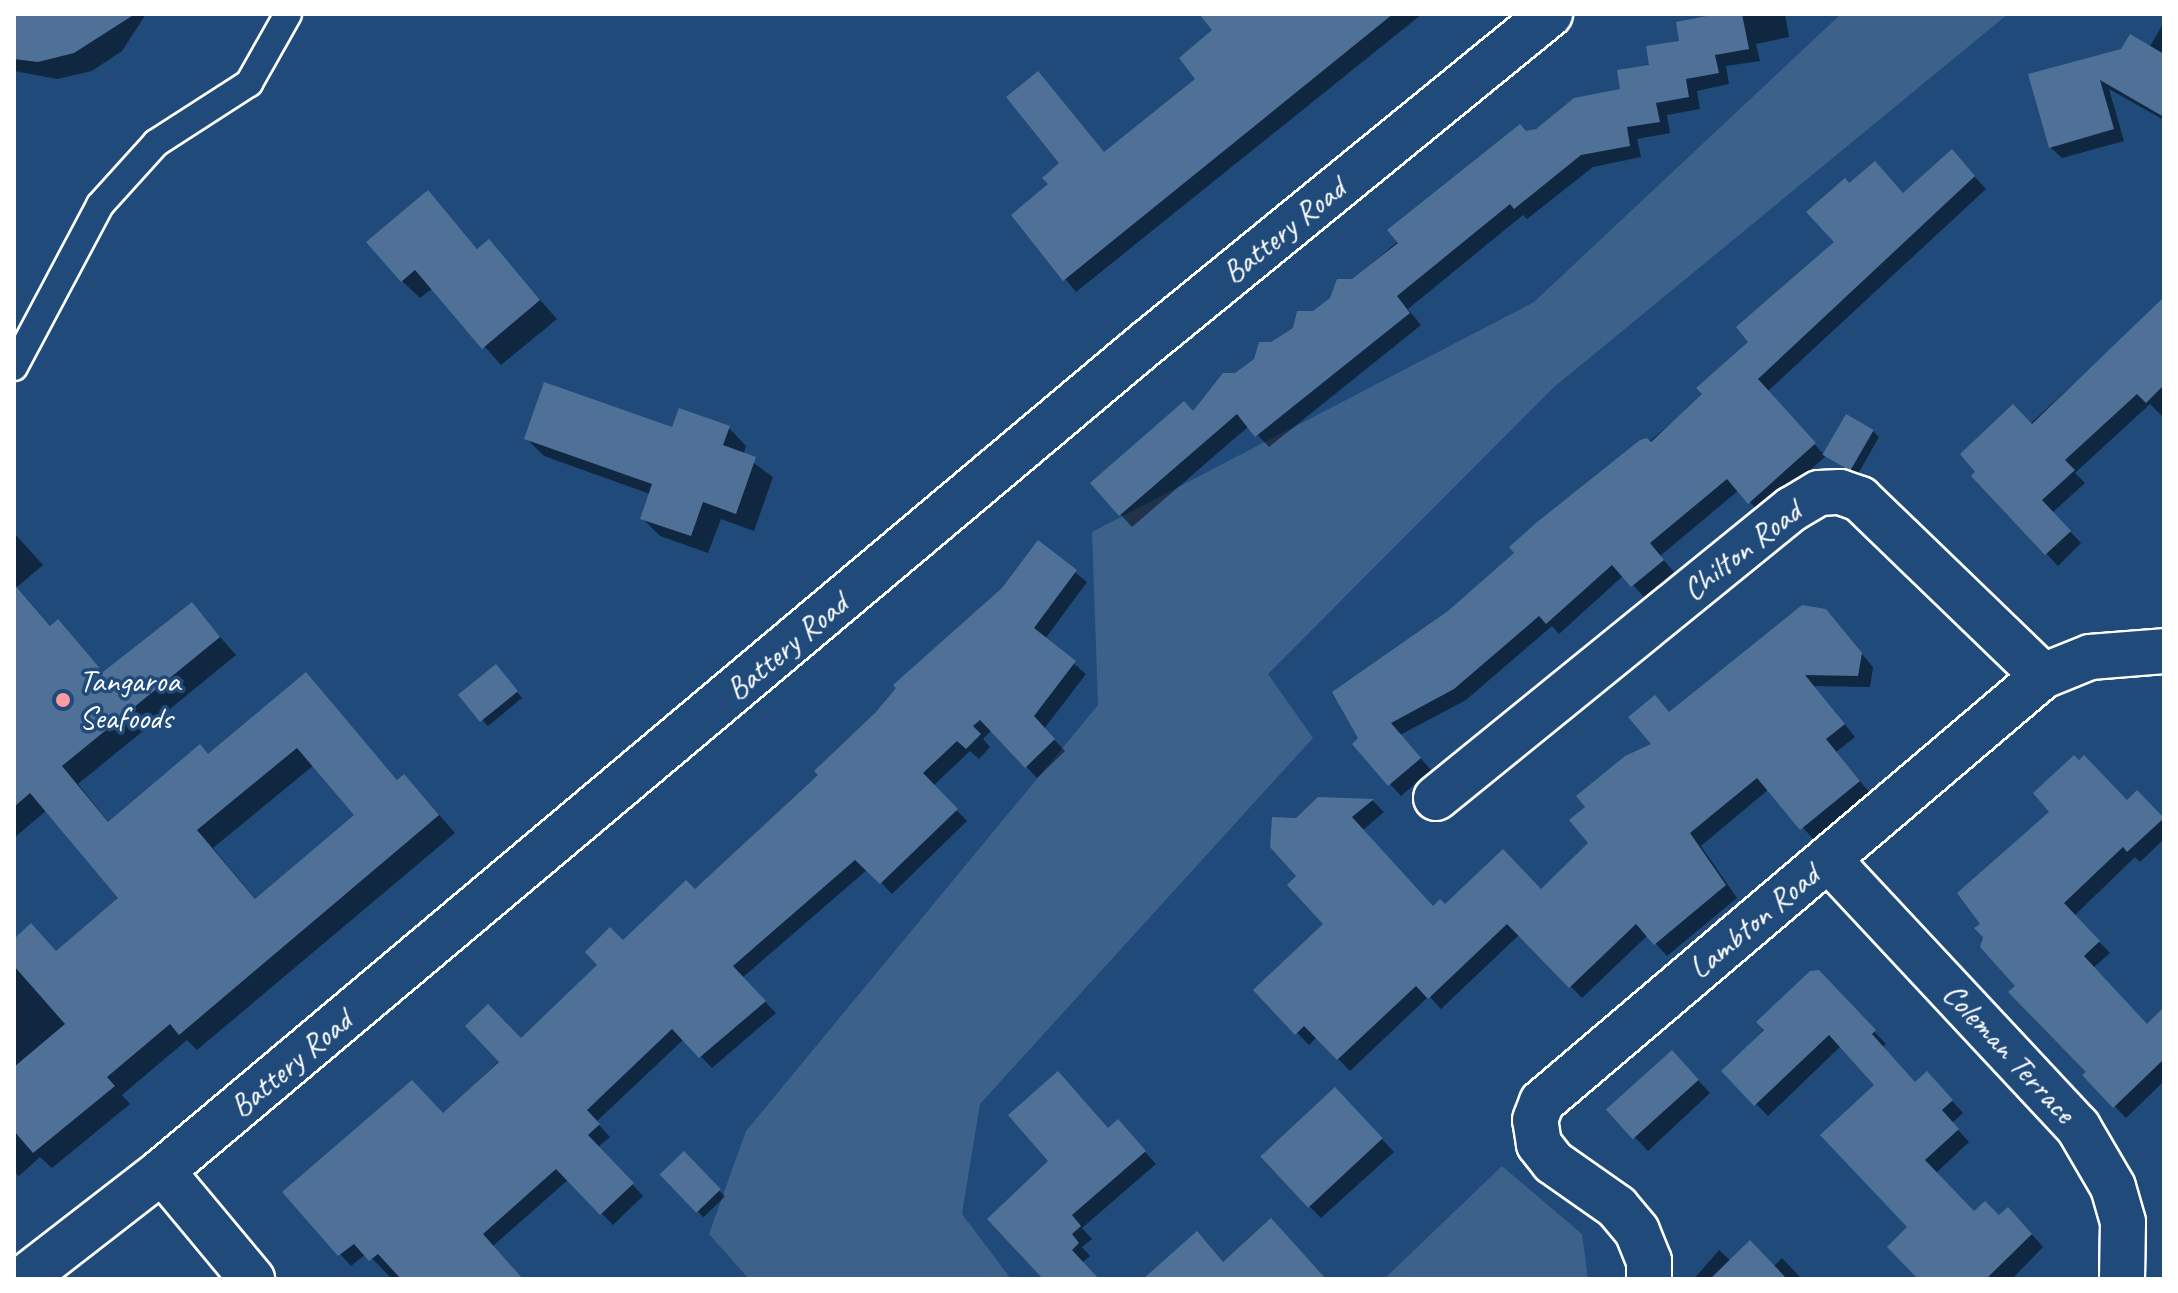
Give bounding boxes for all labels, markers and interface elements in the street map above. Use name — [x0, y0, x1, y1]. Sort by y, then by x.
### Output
street label: Battery Road — [1215, 170, 1353, 292]
street label: Chilton Road — [1675, 493, 1809, 609]
street label: Battery Road — [719, 585, 855, 709]
place label: Tangaroa Seafoods — [79, 663, 180, 738]
marker: Tangaroa Seafoods — [54, 691, 72, 709]
street label: Lambton Road — [1682, 857, 1826, 987]
street label: Coleman Terrace — [1934, 975, 2084, 1131]
street label: Battery Road — [223, 1002, 359, 1126]

